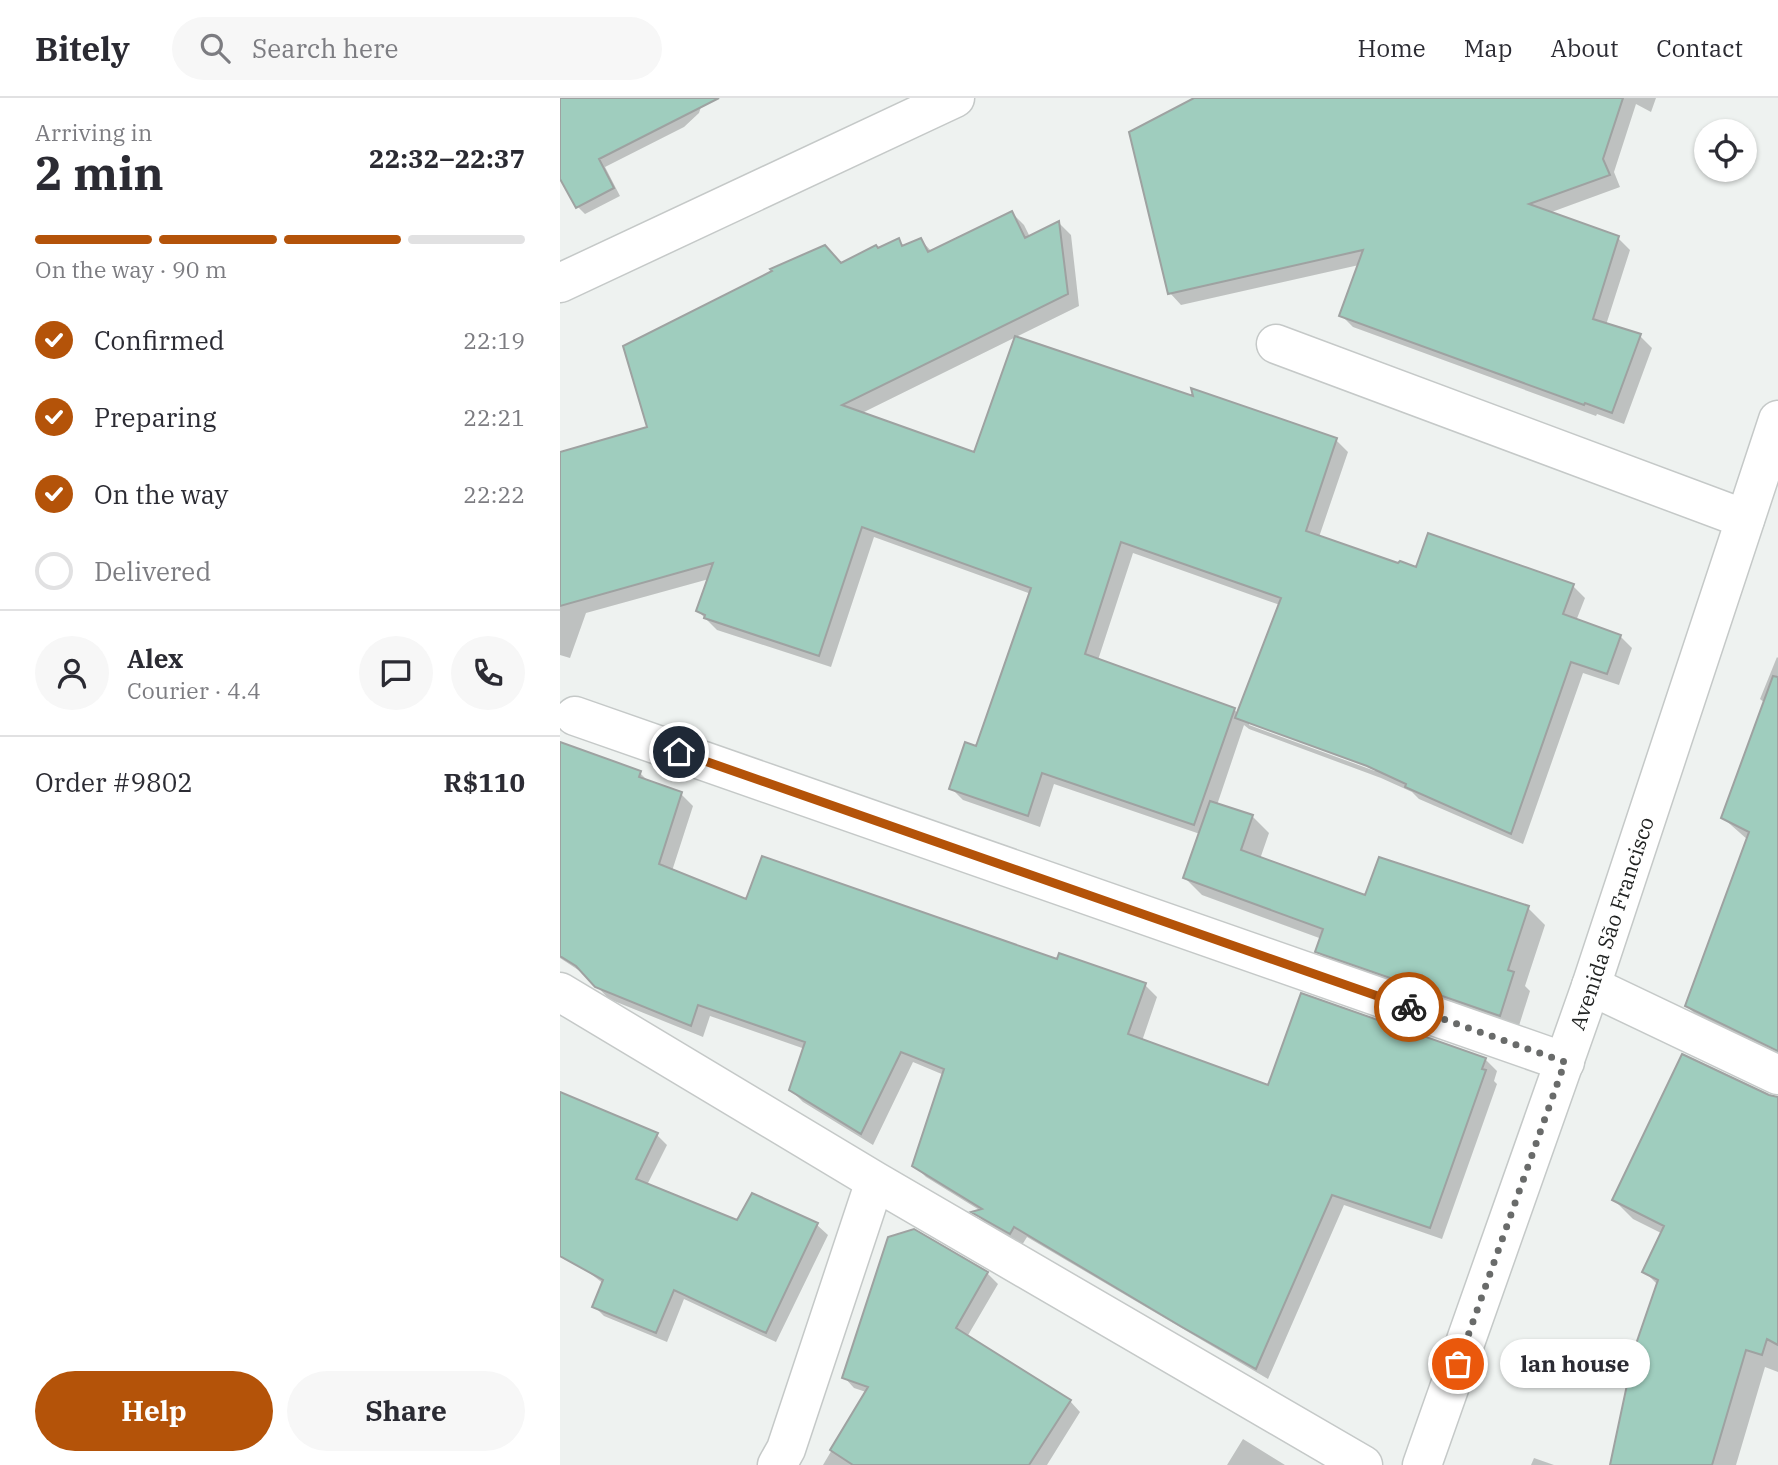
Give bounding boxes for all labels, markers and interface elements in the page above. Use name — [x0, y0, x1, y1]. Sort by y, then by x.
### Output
search box — [172, 17, 662, 80]
text: Bitely — [35, 27, 130, 70]
icon: search — [196, 29, 234, 67]
text: Search here — [252, 31, 398, 65]
text: Home — [1358, 32, 1426, 64]
text: Map — [1464, 32, 1512, 64]
text: About — [1550, 32, 1618, 64]
text: Contact — [1656, 32, 1743, 64]
text: Arriving in — [35, 117, 152, 147]
map controls — [1694, 119, 1757, 182]
button: locate — [1694, 119, 1757, 182]
text: 22:32–22:37 — [369, 141, 525, 175]
text: 2 min — [35, 143, 164, 203]
text: On the way · 90 m — [35, 254, 227, 284]
icon: check — [35, 321, 73, 359]
text: Confirmed — [94, 323, 225, 357]
text: 22:19 — [463, 325, 525, 355]
icon: check — [35, 398, 73, 436]
text: Preparing — [94, 400, 216, 434]
text: 22:21 — [463, 402, 525, 432]
icon: check — [35, 475, 73, 513]
text: On the way — [94, 477, 228, 511]
text: 22:22 — [463, 479, 525, 509]
text: Delivered — [94, 554, 211, 588]
button: person — [35, 636, 109, 710]
button: chat — [359, 636, 433, 710]
button: phone — [451, 636, 525, 710]
text: Alex — [127, 641, 183, 675]
text: Courier · 4.4 — [127, 675, 261, 705]
pin — [649, 722, 709, 782]
icon: home — [660, 733, 698, 771]
text: Order #9802 — [35, 765, 193, 799]
text: R$110 — [444, 765, 525, 799]
street label: Avenida São Francisco — [1563, 813, 1660, 1033]
courier — [1374, 972, 1444, 1042]
icon: bike — [1390, 988, 1428, 1026]
pin — [1428, 1334, 1488, 1394]
callout: lan house — [1500, 1340, 1650, 1388]
icon: bag — [1439, 1345, 1477, 1383]
text: lan house — [1520, 1348, 1630, 1378]
button: Help — [35, 1371, 273, 1451]
button: Share — [287, 1371, 525, 1451]

